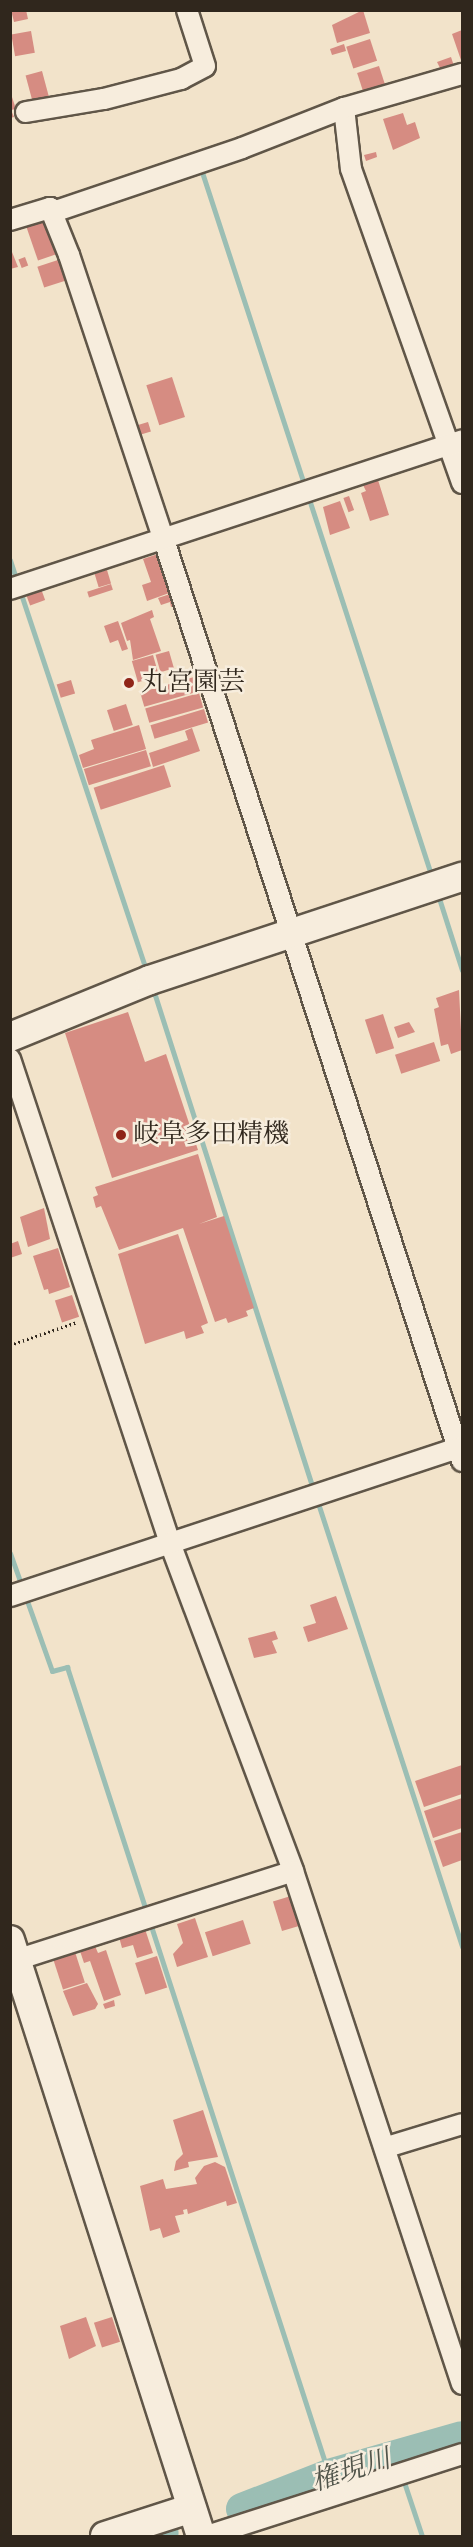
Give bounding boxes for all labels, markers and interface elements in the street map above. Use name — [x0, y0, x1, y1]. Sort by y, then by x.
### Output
place label: 丸宮園芸 — [141, 667, 245, 699]
marker: 丸宮園芸 — [122, 676, 136, 690]
place label: 岐阜多田精機 — [133, 1119, 289, 1151]
marker: 岐阜多田精機 — [114, 1128, 128, 1142]
water label: 権現川 — [307, 2442, 395, 2498]

